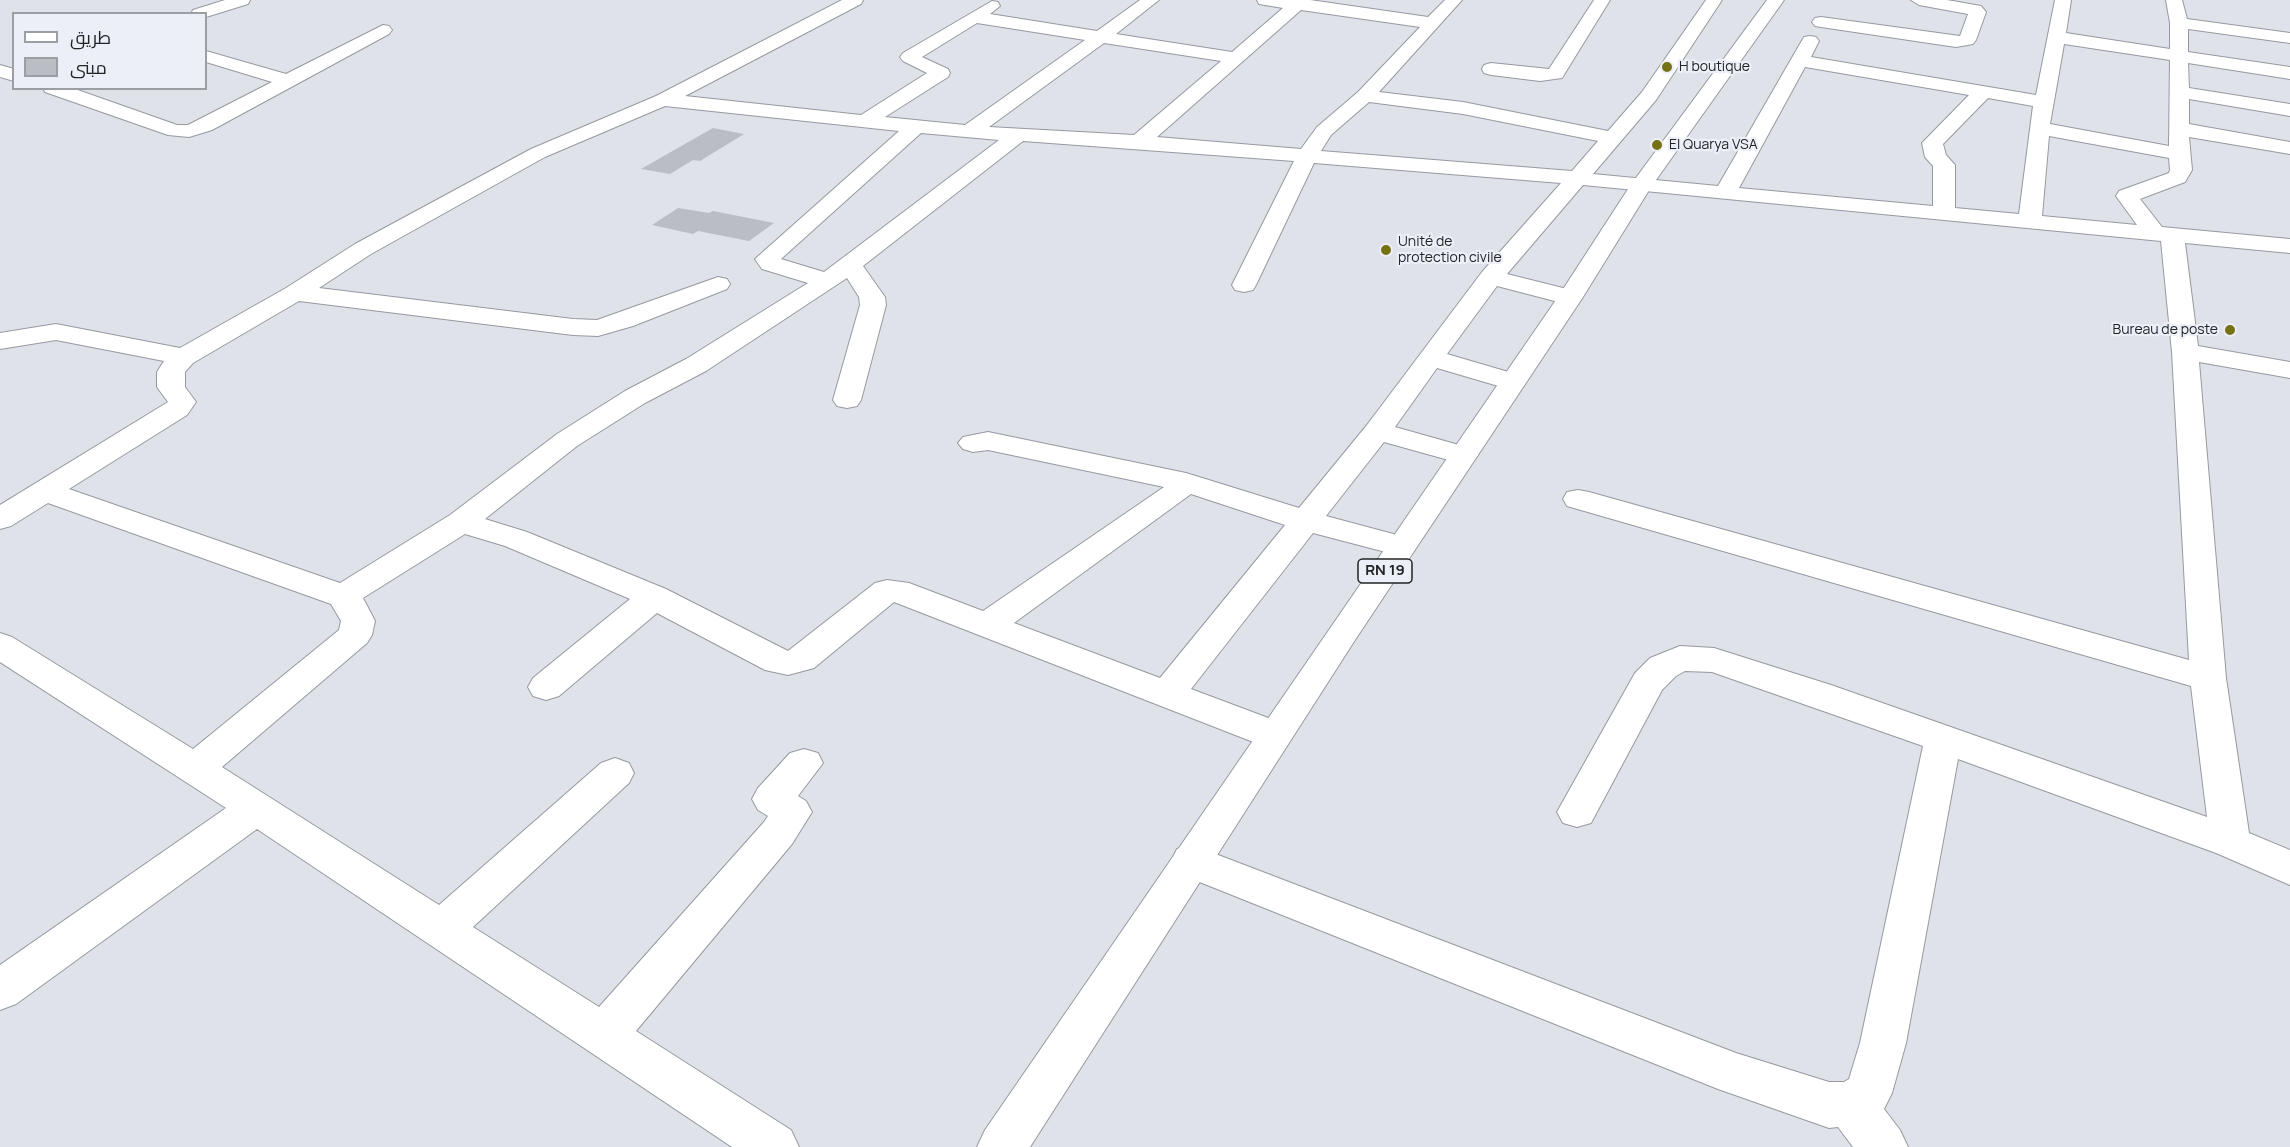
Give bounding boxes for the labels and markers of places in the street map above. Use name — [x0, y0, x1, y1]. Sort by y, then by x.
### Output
place label: H boutique — [1679, 59, 1750, 75]
marker: H boutique — [1660, 60, 1674, 74]
place label: El Quarya VSA — [1669, 137, 1758, 153]
marker: El Quarya VSA — [1650, 138, 1664, 152]
place label: Unité de protection civile — [1398, 234, 1502, 266]
marker: Unité de protection civile — [1379, 243, 1393, 257]
place label: Bureau de poste — [2113, 322, 2218, 338]
marker: Bureau de poste — [2223, 323, 2237, 337]

